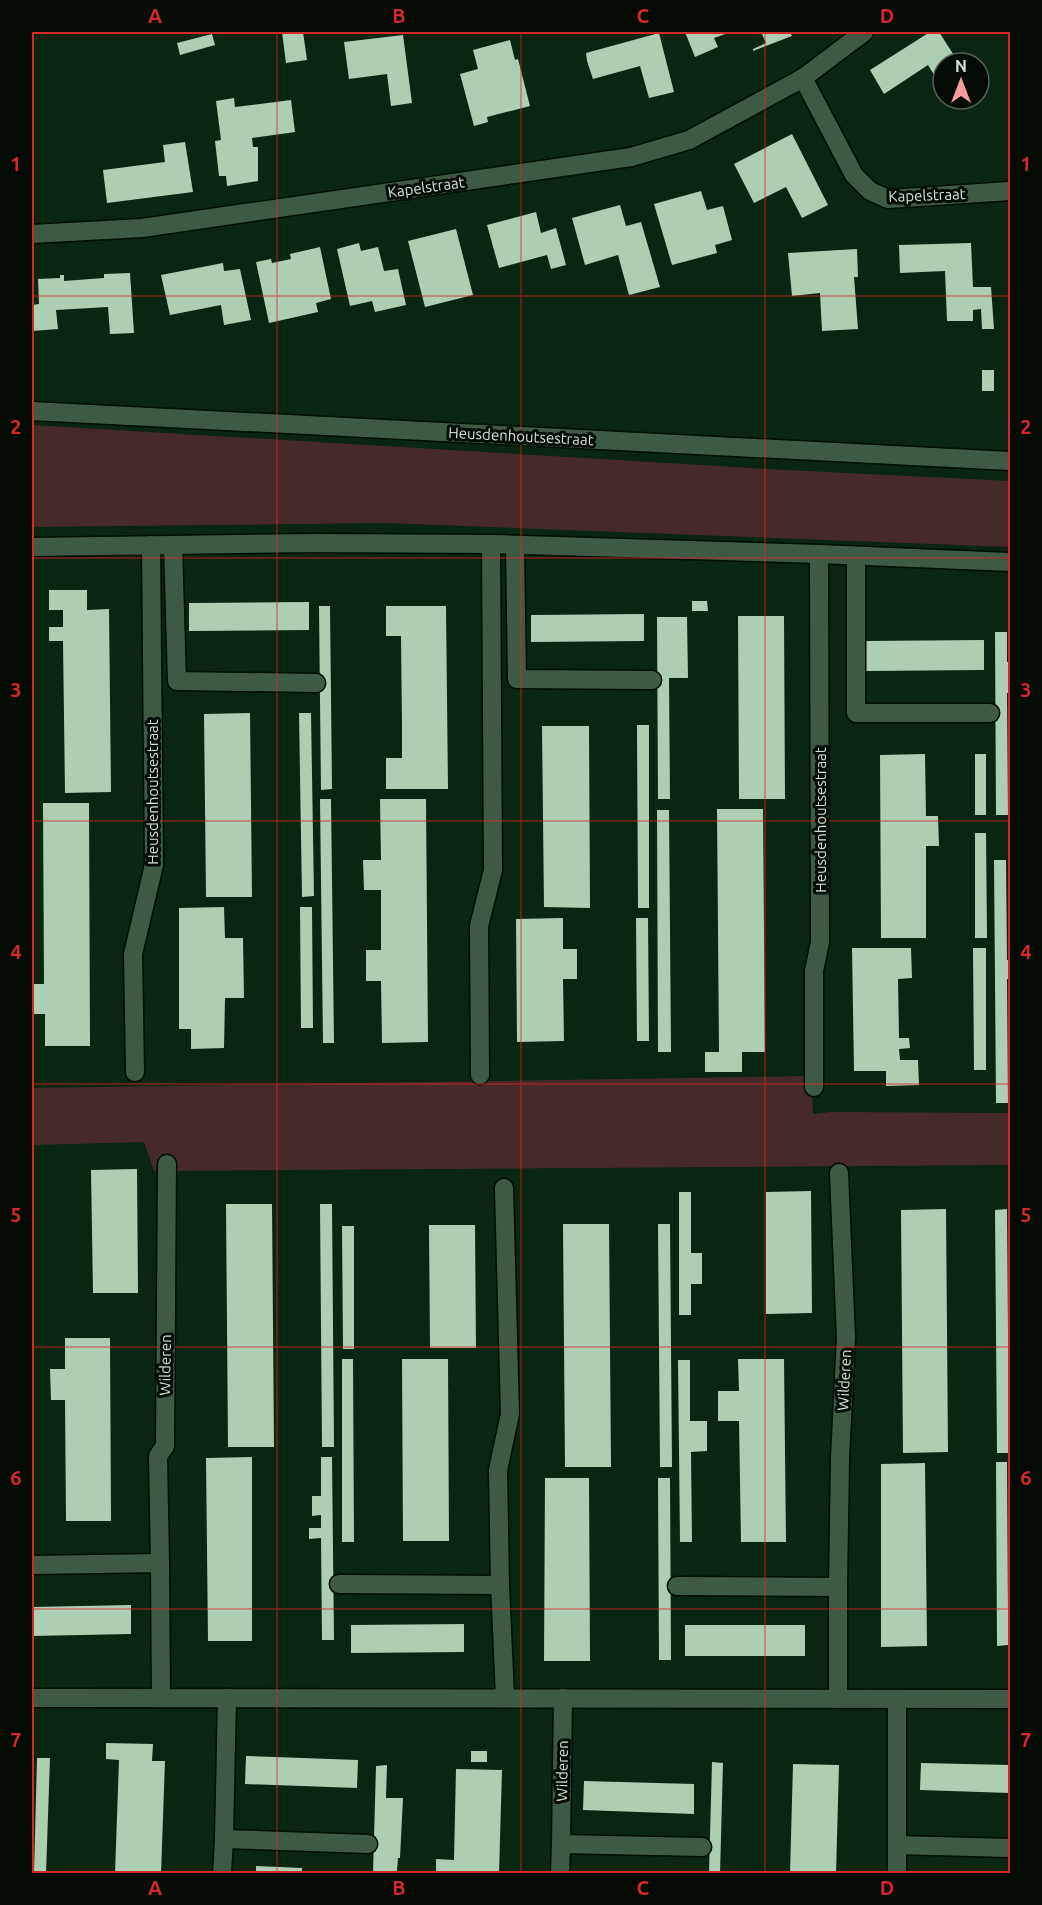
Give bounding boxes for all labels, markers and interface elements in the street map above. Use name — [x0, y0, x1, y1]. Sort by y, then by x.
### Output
text: A — [148, 4, 162, 27]
text: B — [392, 4, 406, 27]
text: C — [637, 4, 650, 27]
text: D — [880, 4, 894, 27]
north arrow — [931, 51, 991, 111]
text: N — [955, 57, 967, 75]
text: 1 — [10, 152, 22, 175]
text: 1 — [1020, 152, 1032, 175]
street label: Kapelstraat — [387, 173, 466, 201]
street label: Kapelstraat — [888, 185, 966, 205]
text: 2 — [10, 415, 22, 438]
text: 2 — [1020, 415, 1032, 438]
street label: Heusdenhoutsestraat — [448, 424, 594, 448]
text: 3 — [10, 678, 22, 701]
text: 3 — [1020, 678, 1032, 701]
street label: Heusdenhoutsestraat — [144, 719, 161, 865]
street label: Heusdenhoutsestraat — [812, 747, 829, 893]
text: 4 — [10, 940, 22, 963]
text: 4 — [1020, 940, 1032, 963]
text: 5 — [10, 1203, 22, 1226]
text: 5 — [1020, 1203, 1032, 1226]
street label: Wilderen — [156, 1334, 174, 1396]
street label: Wilderen — [834, 1349, 854, 1411]
text: 6 — [10, 1466, 22, 1489]
text: 6 — [1020, 1466, 1032, 1489]
text: 7 — [10, 1728, 22, 1751]
text: 7 — [1020, 1728, 1032, 1751]
street label: Wilderen — [553, 1740, 571, 1802]
text: A — [148, 1876, 162, 1899]
text: B — [392, 1876, 406, 1899]
text: C — [637, 1876, 650, 1899]
text: D — [880, 1876, 894, 1899]

